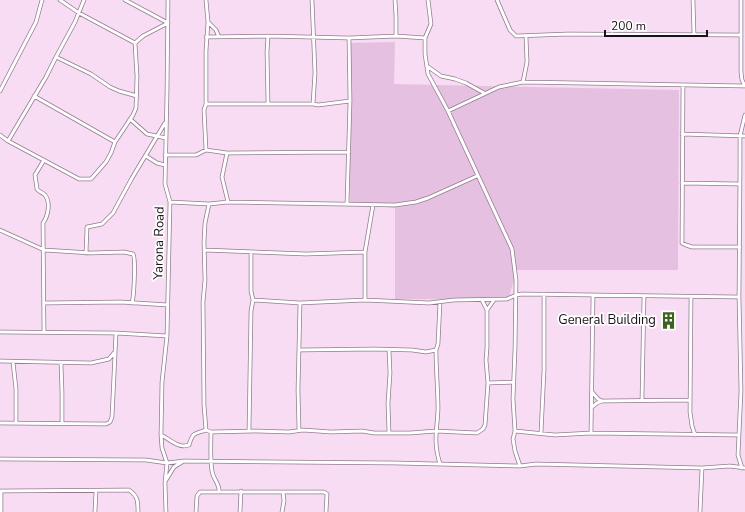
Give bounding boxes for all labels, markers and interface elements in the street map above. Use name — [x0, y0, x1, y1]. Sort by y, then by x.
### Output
scale bar — [605, 12, 707, 38]
text: 200 m — [611, 18, 646, 34]
street label: Yarona Road — [149, 206, 169, 281]
building icon: General Building — [659, 310, 679, 330]
place label: General Building — [558, 311, 656, 329]

